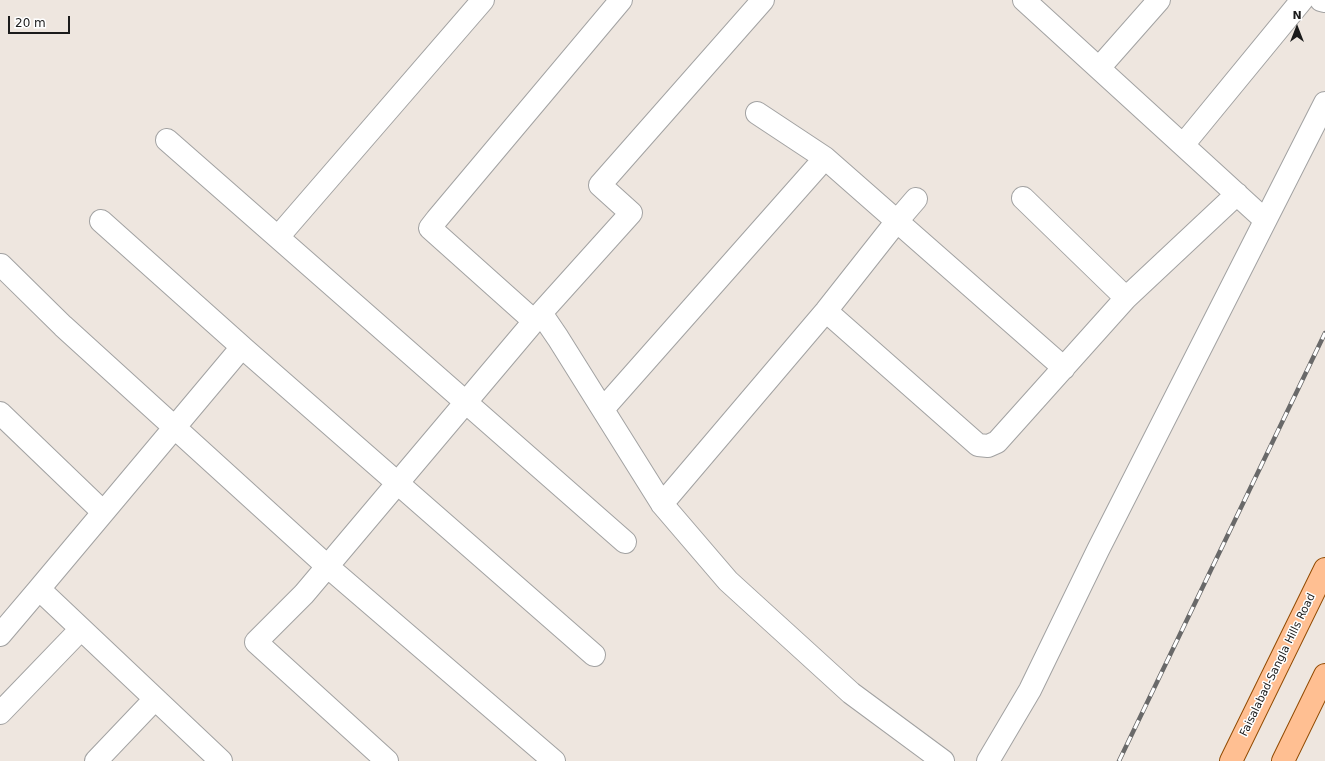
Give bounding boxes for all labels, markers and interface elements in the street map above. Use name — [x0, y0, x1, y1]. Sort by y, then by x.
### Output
scale bar — [10, 8, 72, 34]
north arrow — [1277, 8, 1317, 48]
text: N — [1292, 9, 1302, 22]
text: 20 m — [15, 16, 46, 30]
street label: Faisalabad-Sangla Hills Road — [1238, 591, 1318, 739]

